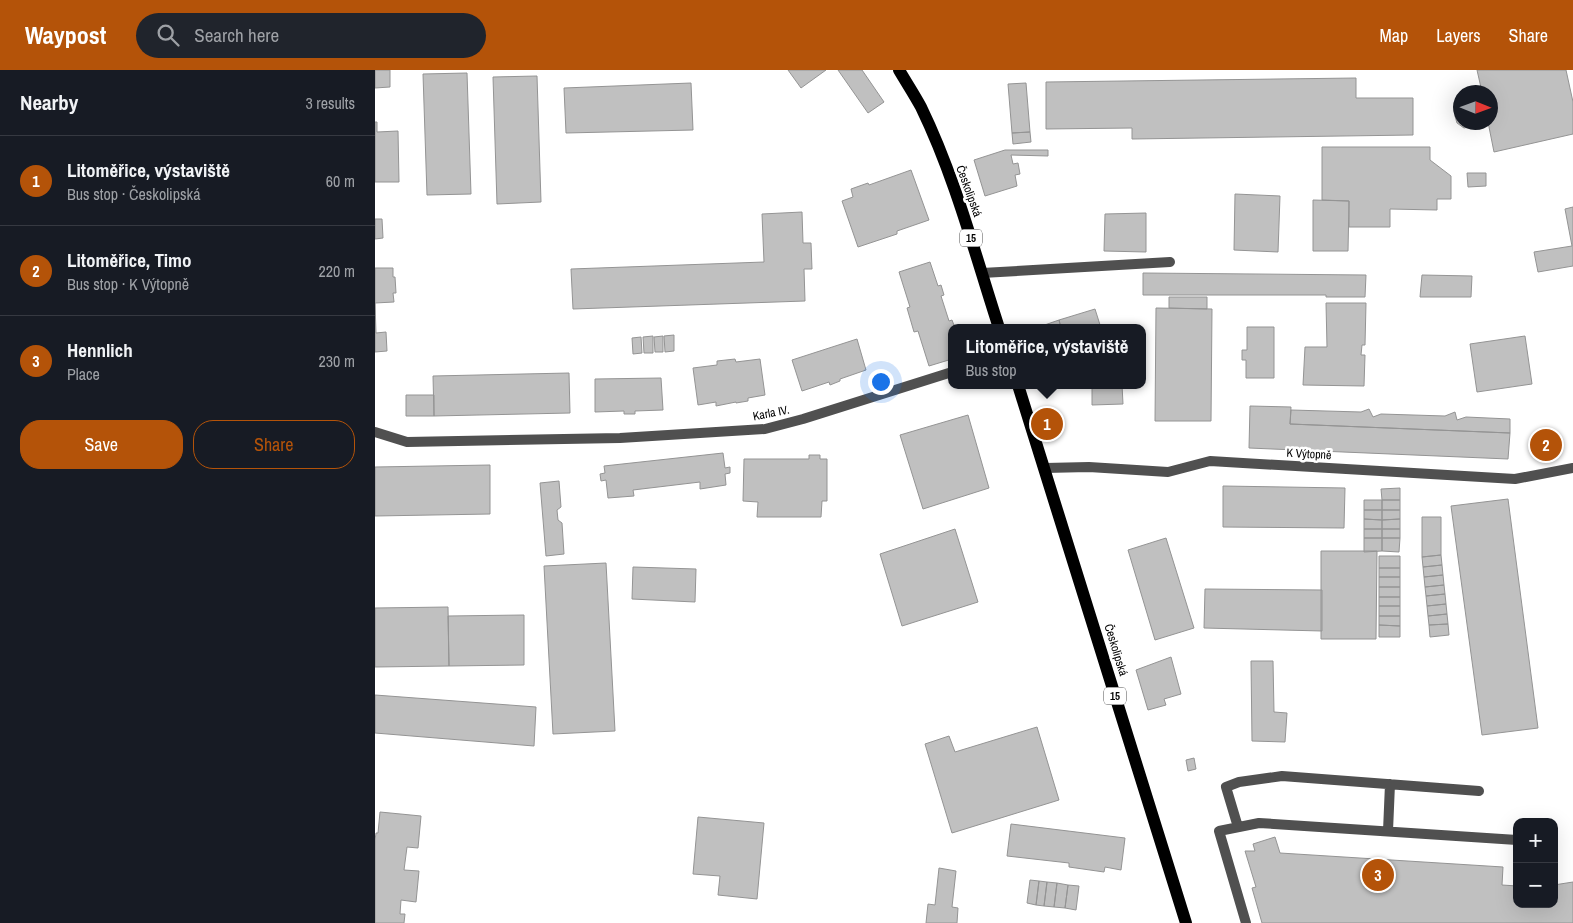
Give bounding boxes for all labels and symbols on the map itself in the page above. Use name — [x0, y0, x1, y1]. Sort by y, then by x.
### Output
north arrow — [1453, 85, 1498, 130]
street label: Českolipská — [952, 163, 986, 219]
road number: 15 — [960, 230, 982, 247]
your location — [868, 369, 894, 395]
street label: Karla IV. — [751, 402, 791, 424]
pin: 1 — [1031, 405, 1063, 443]
pin: 2 — [1530, 426, 1562, 464]
street label: K Výtopně — [1286, 445, 1332, 463]
street label: Českolipská — [1101, 622, 1132, 678]
road number: 15 — [1104, 688, 1126, 704]
pin: 3 — [1362, 856, 1394, 894]

